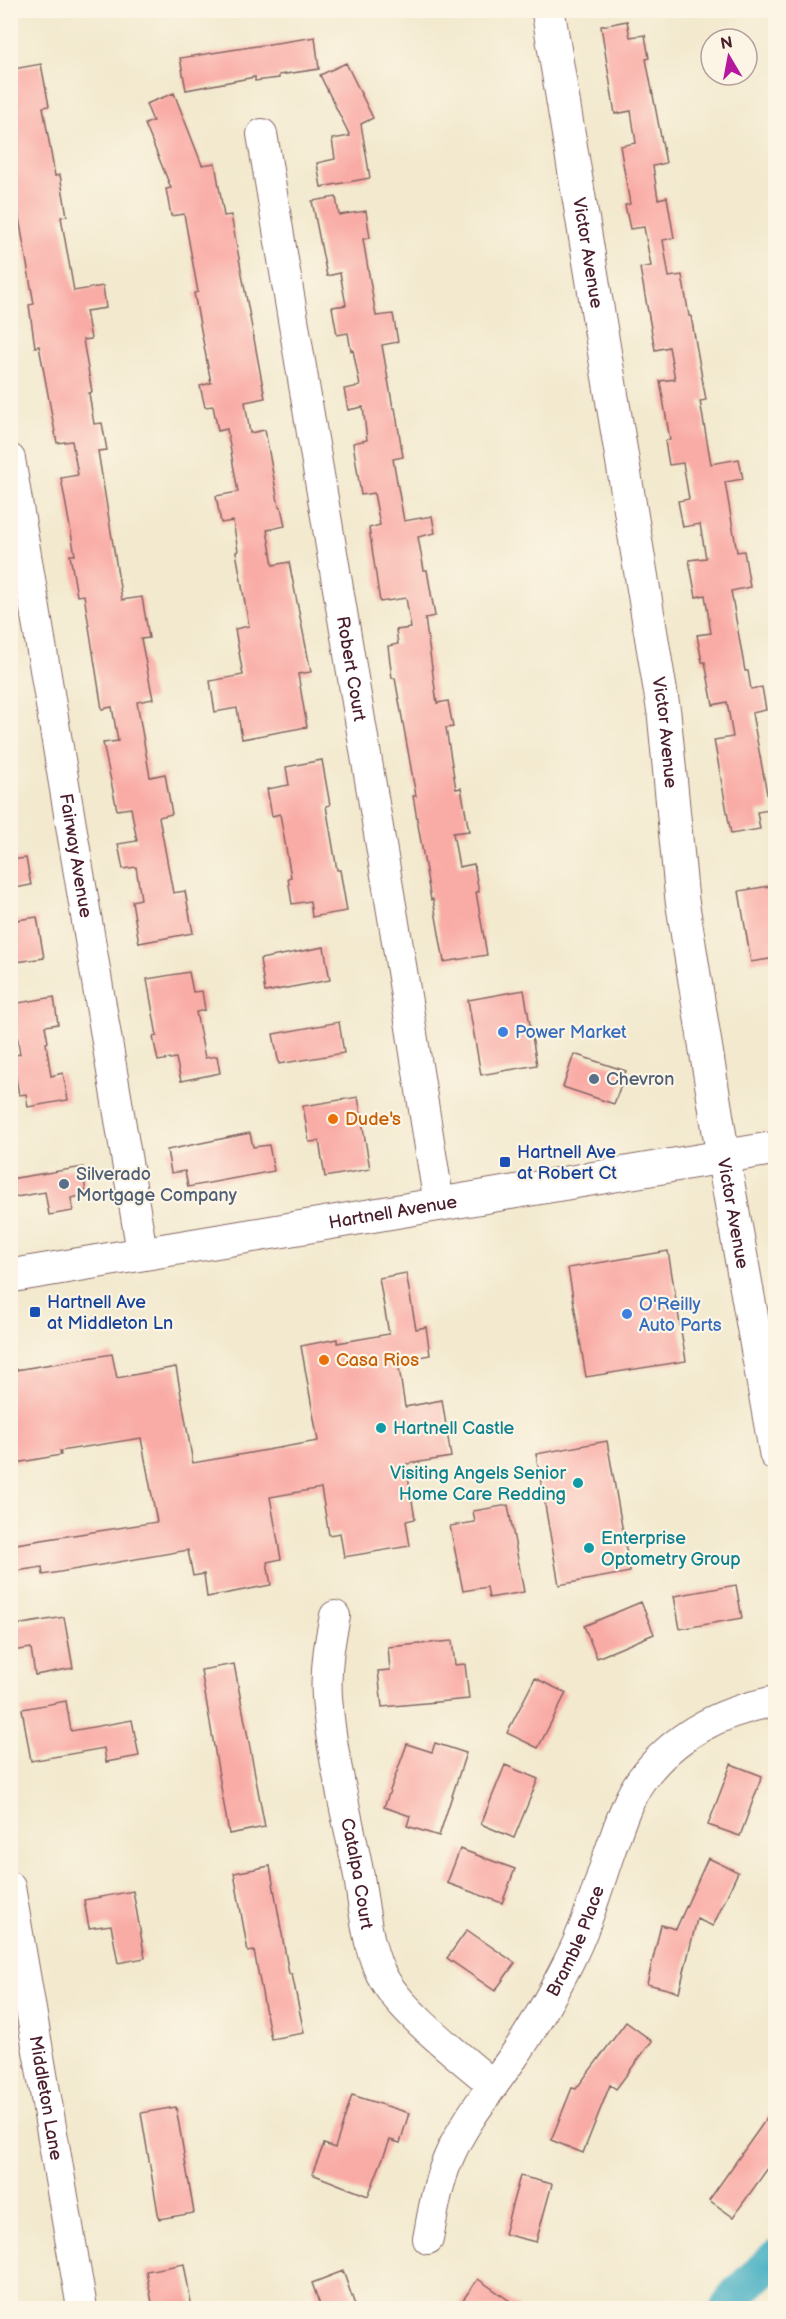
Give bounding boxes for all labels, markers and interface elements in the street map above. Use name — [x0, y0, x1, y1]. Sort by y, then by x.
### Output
north arrow — [699, 27, 759, 87]
text: N — [719, 33, 734, 54]
street label: Victor Avenue — [568, 196, 607, 310]
street label: Robert Court — [332, 615, 370, 723]
street label: Victor Avenue — [647, 675, 681, 790]
street label: Fairway Avenue — [55, 792, 96, 920]
place label: Power Market — [515, 1022, 627, 1043]
marker: Power Market — [496, 1025, 510, 1039]
place label: Chevron — [606, 1069, 675, 1090]
marker: Chevron — [587, 1072, 601, 1086]
place label: Dude's — [345, 1109, 401, 1130]
marker: Dude's — [326, 1112, 340, 1126]
place label: Hartnell Ave at Robert Ct — [517, 1142, 617, 1184]
marker: Hartnell Ave at Robert Ct — [498, 1155, 512, 1169]
street label: Victor Avenue — [713, 1157, 753, 1271]
place label: Silverado Mortgage Company — [76, 1164, 238, 1206]
marker: Silverado Mortgage Company — [57, 1177, 71, 1191]
street label: Hartnell Avenue — [327, 1191, 459, 1234]
place label: Hartnell Ave at Middleton Ln — [47, 1292, 173, 1334]
place label: O'Reilly Auto Parts — [639, 1294, 722, 1336]
marker: Hartnell Ave at Middleton Ln — [28, 1305, 42, 1319]
marker: O'Reilly Auto Parts — [620, 1307, 634, 1321]
place label: Casa Rios — [336, 1350, 419, 1371]
marker: Casa Rios — [317, 1353, 331, 1367]
place label: Hartnell Castle — [393, 1418, 515, 1439]
marker: Hartnell Castle — [374, 1421, 388, 1435]
place label: Visiting Angels Senior Home Care Redding — [390, 1463, 566, 1505]
marker: Visiting Angels Senior Home Care Redding — [571, 1476, 585, 1490]
place label: Enterprise Optometry Group — [601, 1528, 741, 1570]
marker: Enterprise Optometry Group — [582, 1541, 596, 1555]
street label: Catalpa Court — [336, 1816, 377, 1932]
street label: Bramble Place — [542, 1883, 609, 2000]
street label: Middleton Lane — [25, 2034, 67, 2162]

